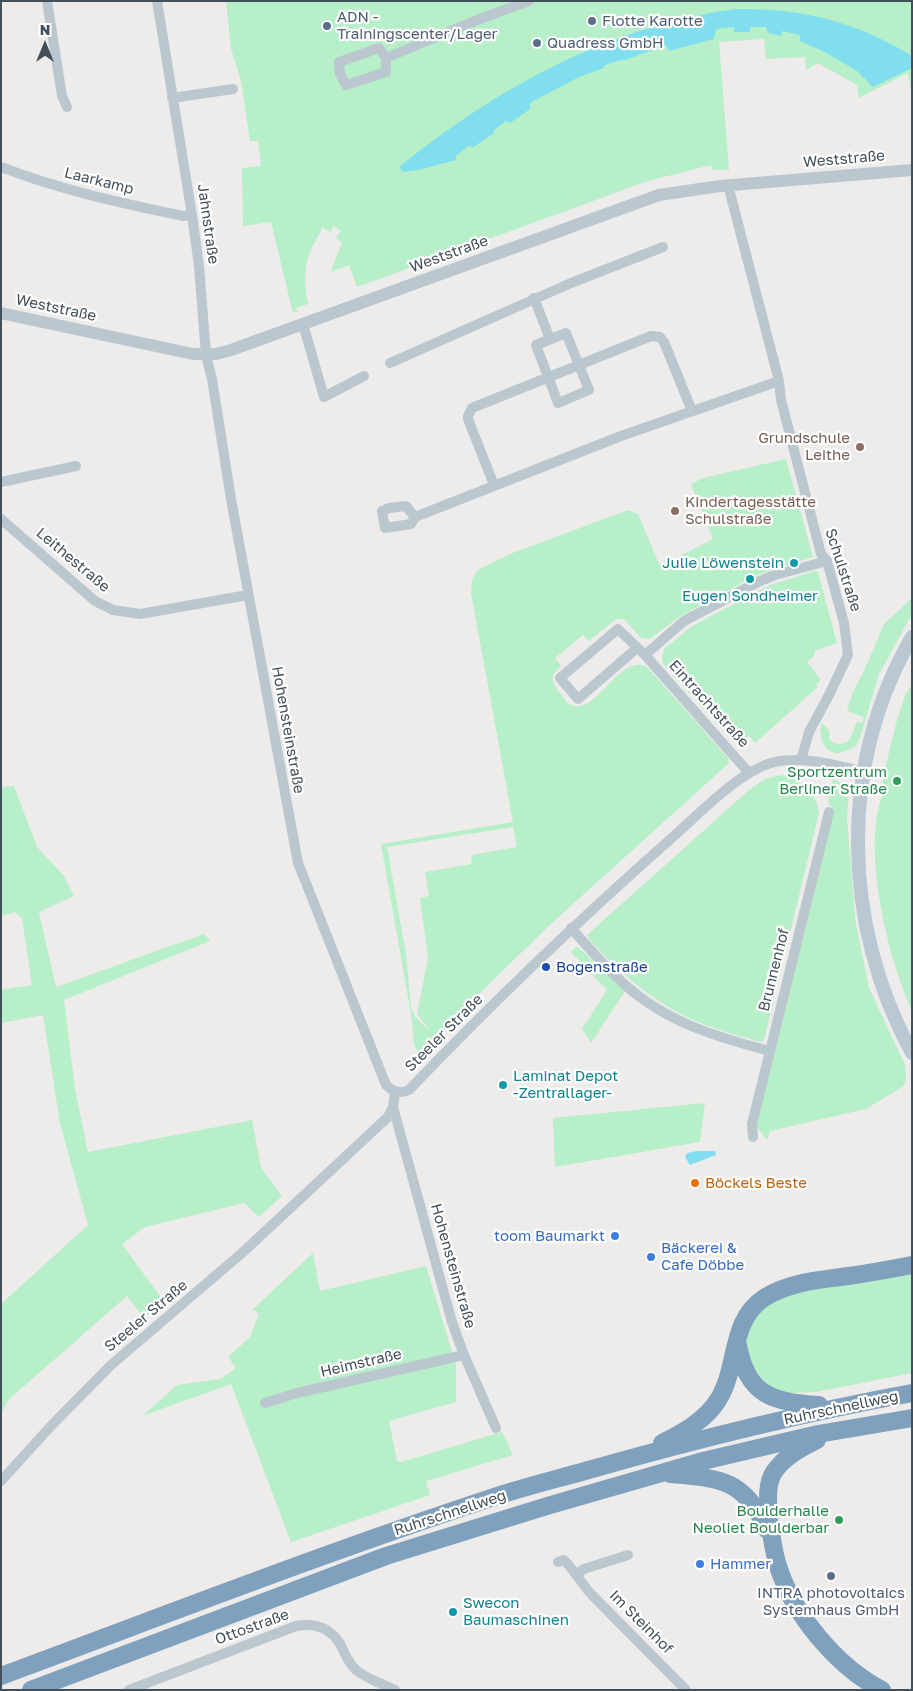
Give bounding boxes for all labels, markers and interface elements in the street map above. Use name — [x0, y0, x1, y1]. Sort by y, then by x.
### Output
place label: ADN - Trainingscenter/Lager — [337, 8, 497, 43]
place label: Flotte Karotte — [602, 12, 703, 30]
marker: Flotte Karotte — [586, 15, 598, 27]
north arrow — [20, 20, 70, 70]
marker: ADN - Trainingscenter/Lager — [321, 20, 333, 32]
text: N — [40, 21, 50, 38]
place label: Quadress GmbH — [547, 34, 663, 52]
marker: Quadress GmbH — [531, 37, 543, 49]
street label: Weststraße — [802, 146, 886, 172]
street label: Laarkamp — [62, 164, 136, 198]
street label: Jahnstraße — [193, 183, 223, 265]
street label: Weststraße — [407, 232, 491, 276]
street label: Weststraße — [14, 291, 98, 325]
place label: Grundschule Leithe — [758, 429, 850, 464]
marker: Grundschule Leithe — [854, 441, 866, 453]
place label: Kindertagesstätte Schulstraße — [685, 493, 816, 528]
marker: Kindertagesstätte Schulstraße — [669, 505, 681, 517]
street label: Leithestraße — [33, 524, 113, 596]
street label: Schulstraße — [821, 526, 865, 614]
place label: Julie Löwenstein — [662, 554, 784, 572]
marker: Julie Löwenstein — [788, 557, 800, 569]
marker: Eugen Sondheimer — [744, 573, 756, 585]
place label: Eugen Sondheimer — [682, 587, 818, 605]
street label: Eintrachtstraße — [665, 657, 753, 751]
street label: Hohensteinstraße — [268, 665, 308, 795]
place label: Sportzentrum Berliner Straße — [779, 763, 887, 798]
marker: Sportzentrum Berliner Straße — [891, 775, 903, 787]
street label: Brunnenhof — [755, 927, 793, 1013]
place label: Bogenstraße — [556, 958, 648, 976]
marker: Bogenstraße — [540, 961, 552, 973]
street label: Steeler Straße — [401, 990, 487, 1076]
place label: Laminat Depot -Zentrallager- — [513, 1067, 618, 1102]
marker: Laminat Depot -Zentrallager- — [497, 1079, 509, 1091]
place label: Böckels Beste — [705, 1174, 807, 1192]
marker: Böckels Beste — [689, 1177, 701, 1189]
street label: Hohensteinstraße — [427, 1202, 479, 1330]
place label: toom Baumarkt — [494, 1227, 605, 1245]
marker: toom Baumarkt — [609, 1230, 621, 1242]
place label: Bäckerei & Cafe Döbbe — [661, 1239, 744, 1274]
marker: Bäckerei & Cafe Döbbe — [645, 1251, 657, 1263]
street label: Steeler Straße — [101, 1276, 191, 1356]
street label: Heimstraße — [319, 1345, 403, 1381]
street label: Ruhrschnellweg — [782, 1387, 900, 1429]
street label: Ruhrschnellweg — [392, 1486, 508, 1540]
place label: Boulderhalle Neoliet Boulderbar — [693, 1502, 829, 1537]
marker: Boulderhalle Neoliet Boulderbar — [833, 1514, 845, 1526]
place label: Hammer — [710, 1555, 771, 1573]
marker: Hammer — [694, 1558, 706, 1570]
marker: INTRA photovoltaics Systemhaus GmbH — [825, 1570, 837, 1582]
place label: INTRA photovoltaics Systemhaus GmbH — [757, 1584, 905, 1619]
street label: Im Steinhof — [605, 1586, 677, 1658]
place label: Swecon Baumaschinen — [463, 1594, 569, 1629]
street label: Ottostraße — [213, 1605, 291, 1649]
marker: Swecon Baumaschinen — [447, 1606, 459, 1618]

